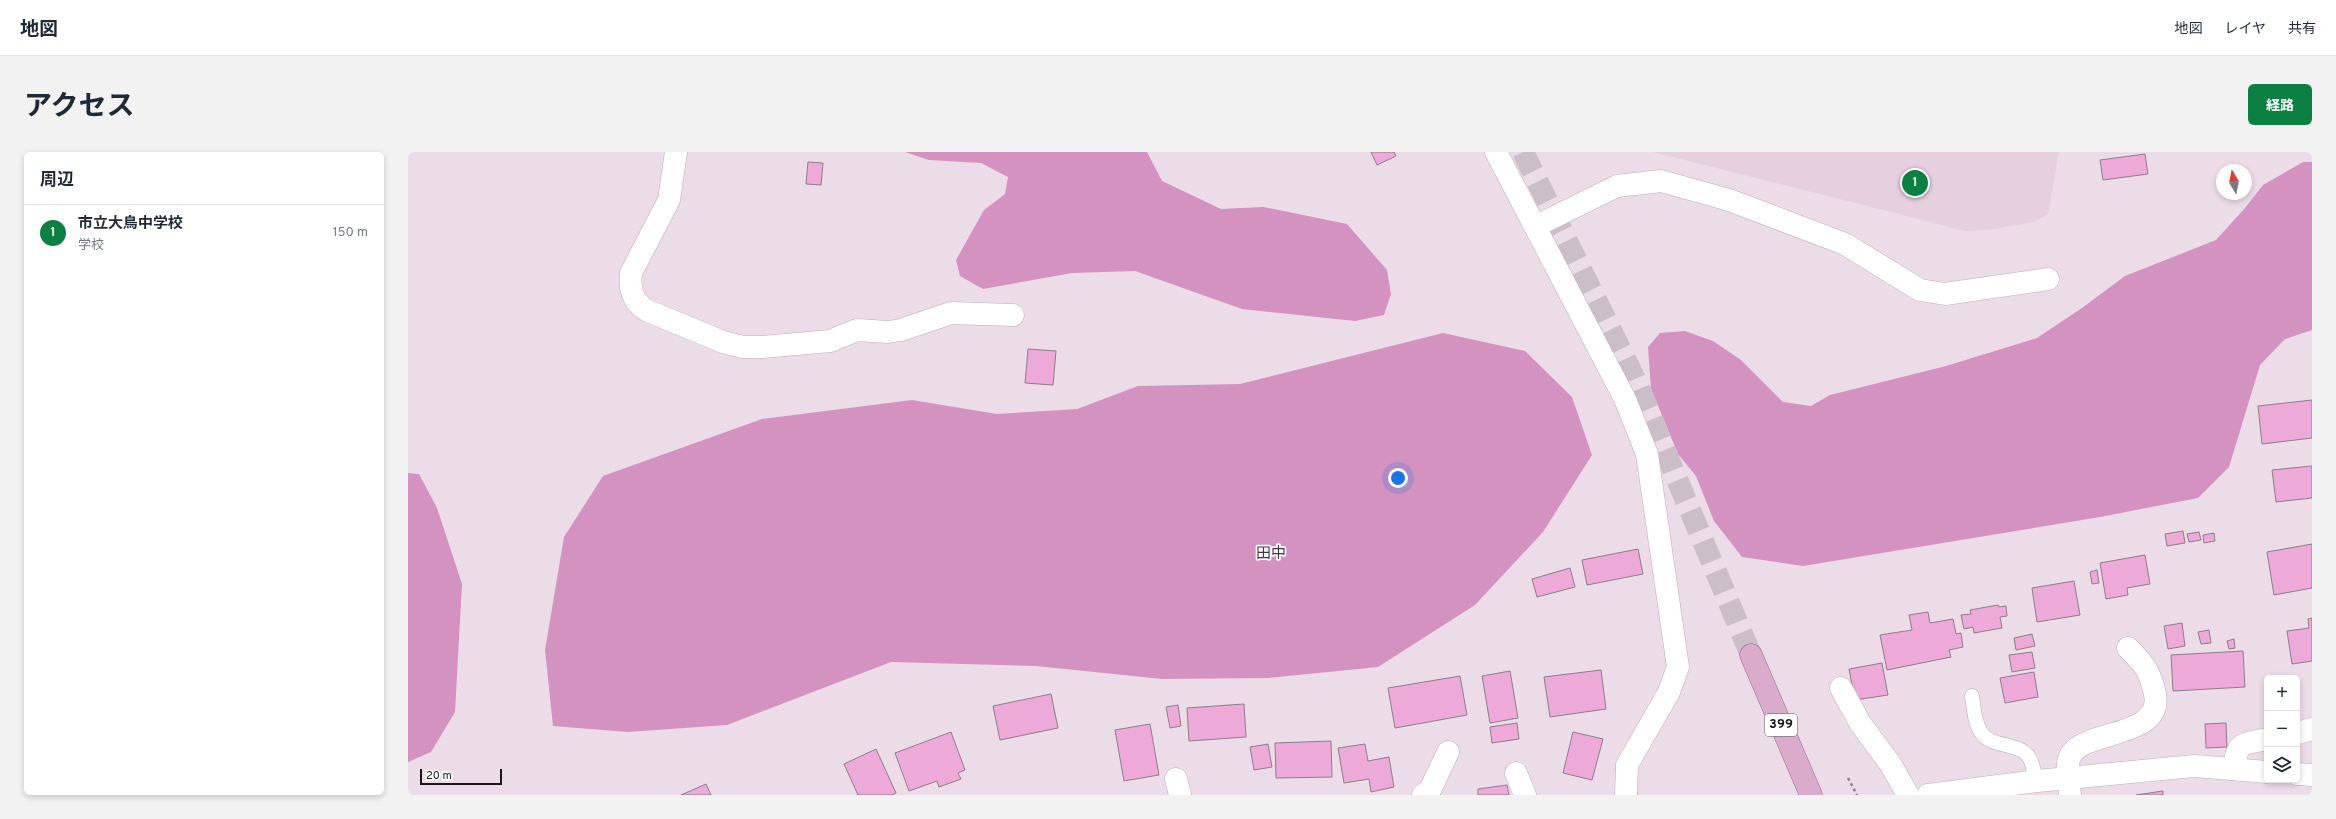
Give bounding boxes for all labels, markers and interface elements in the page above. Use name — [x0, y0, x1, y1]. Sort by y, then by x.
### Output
text: 地図 — [20, 18, 58, 42]
text: 地図 — [2174, 21, 2202, 38]
text: レイヤ — [2224, 21, 2266, 38]
text: 共有 — [2288, 21, 2316, 38]
button: 経路 — [2248, 84, 2312, 125]
text: アクセス — [24, 90, 135, 126]
north arrow — [2216, 164, 2252, 200]
pin: 1 — [1902, 168, 1928, 198]
text: 周辺 — [40, 170, 74, 192]
text: 市立大鳥中学校 — [78, 215, 183, 234]
text: 1 — [50, 225, 56, 241]
text: 150 m — [333, 225, 368, 241]
text: 学校 — [78, 238, 104, 254]
your location — [1388, 468, 1408, 488]
district label: 田中 — [1256, 545, 1286, 564]
map controls — [2264, 675, 2300, 783]
button: + — [2264, 675, 2300, 711]
button: − — [2264, 711, 2300, 747]
road number: 399 — [1765, 714, 1797, 736]
button: layers — [2264, 747, 2300, 783]
scale bar — [420, 767, 502, 786]
text: 20 m — [426, 769, 452, 783]

